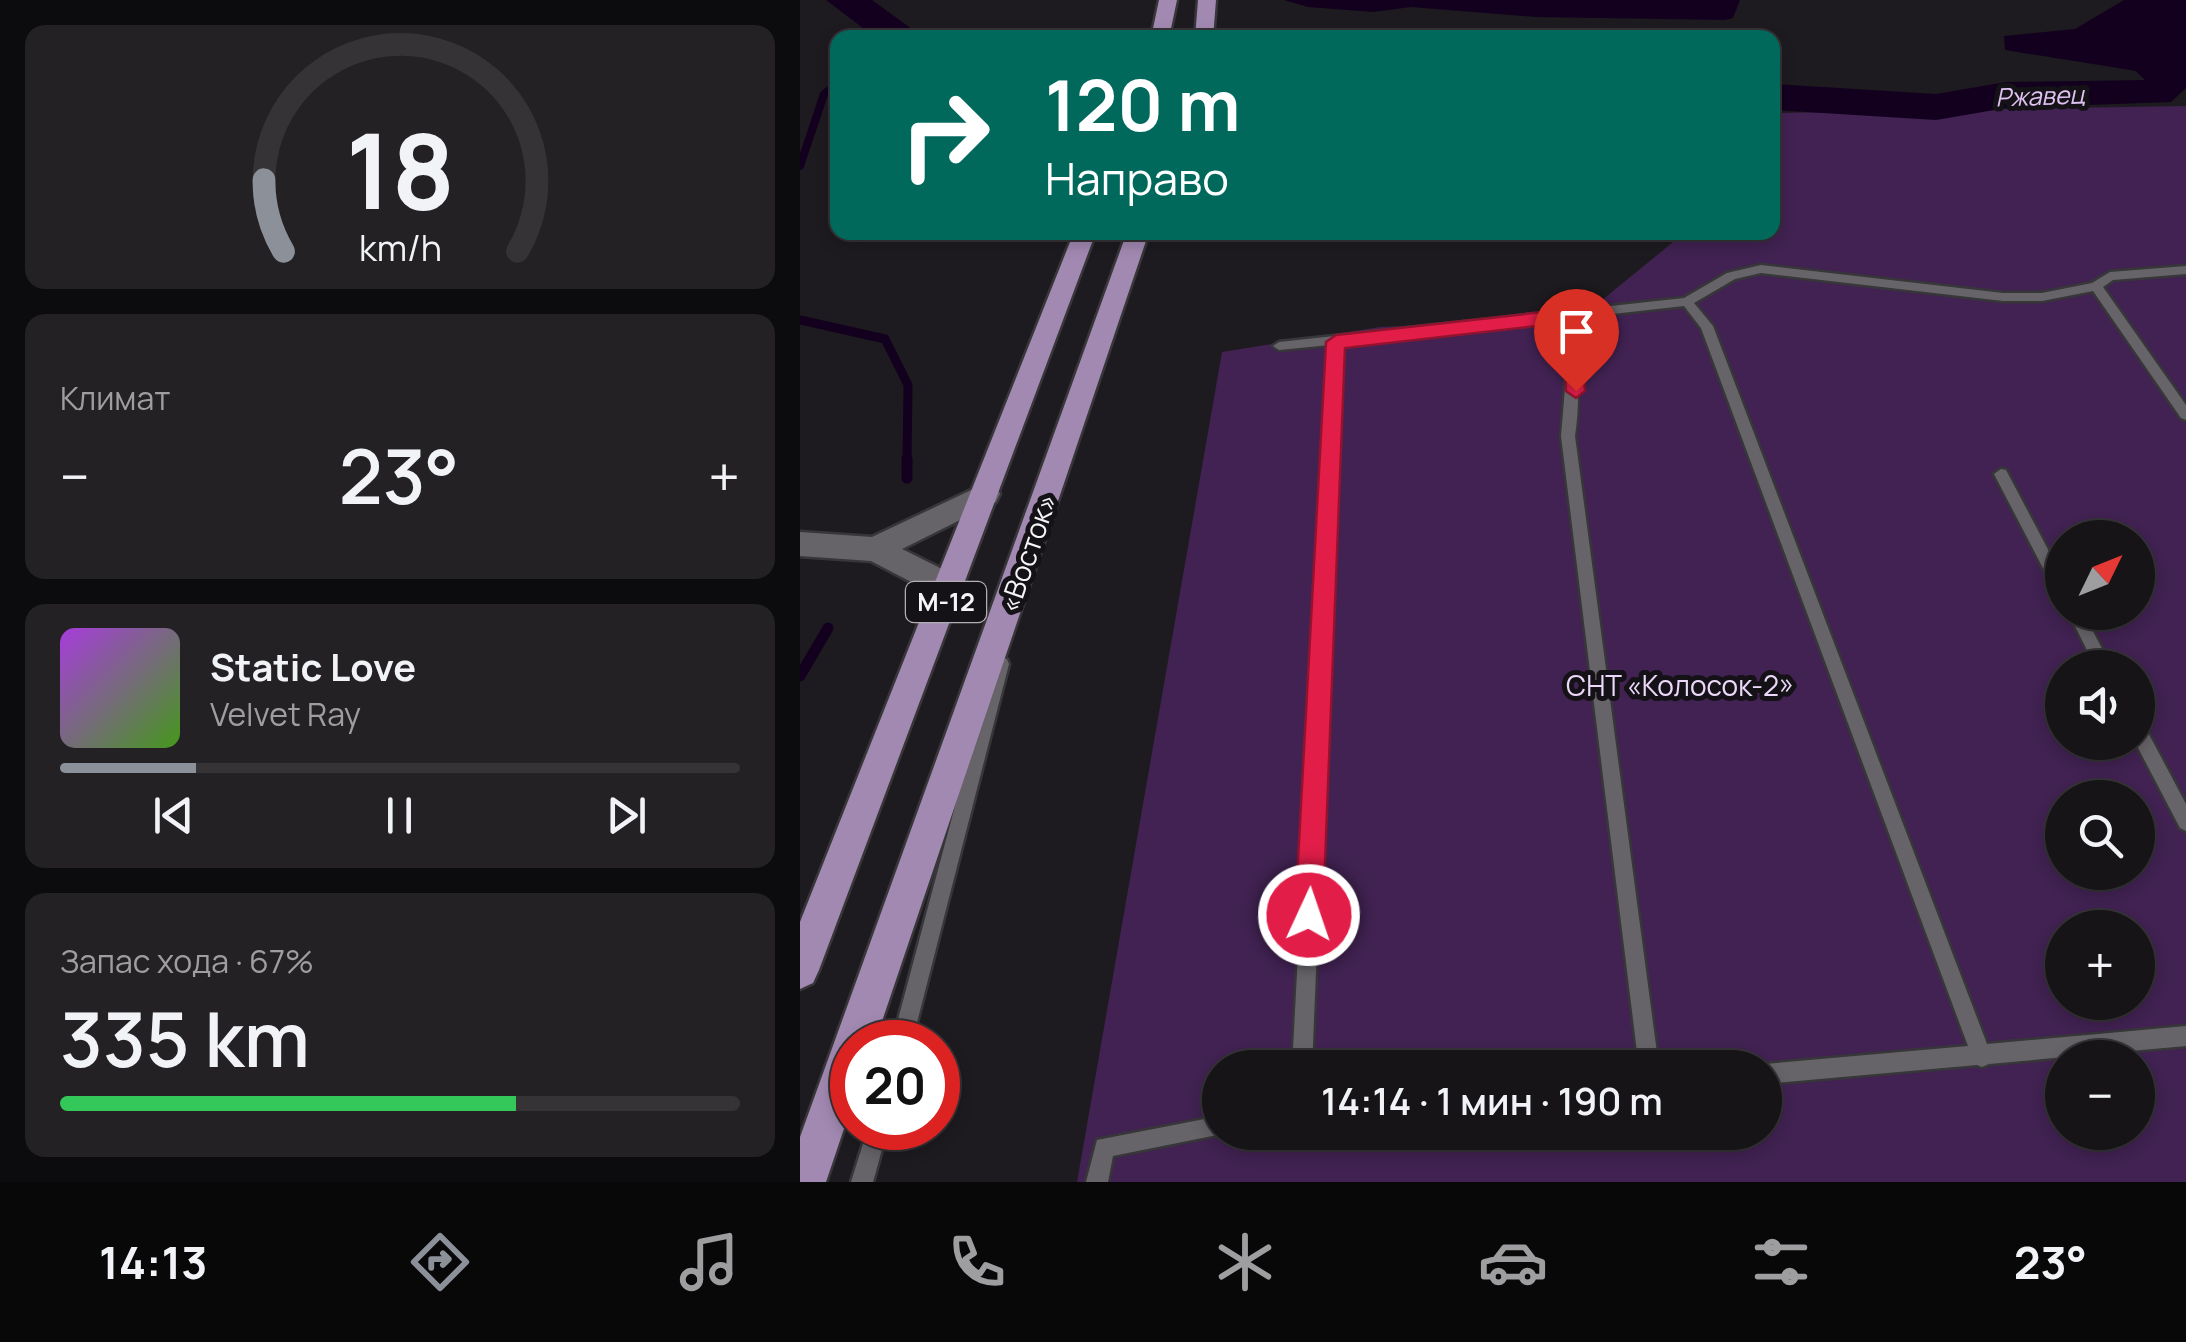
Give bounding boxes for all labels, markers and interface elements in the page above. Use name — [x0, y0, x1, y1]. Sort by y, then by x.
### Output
text: 120 m — [1045, 56, 1240, 152]
icon: right — [880, 70, 1010, 200]
water label: Ржавец — [1995, 76, 2086, 115]
text: 18 — [345, 98, 455, 240]
text: Направо — [1045, 147, 1229, 209]
text: km/h — [358, 223, 442, 272]
pin — [1534, 289, 1619, 392]
icon: arrive — [1549, 304, 1604, 359]
text: Климат — [60, 376, 170, 420]
text: 23° — [339, 424, 459, 527]
text: − — [60, 438, 90, 514]
text: + — [708, 438, 740, 514]
street label: «Восток» — [989, 488, 1065, 617]
north arrow — [2045, 520, 2155, 630]
map controls — [2045, 520, 2155, 1150]
road number: М-12 — [906, 582, 986, 622]
text: Static Love — [210, 640, 416, 692]
button: sound — [2045, 650, 2155, 760]
park label: СНТ «Колосок-2» — [1566, 666, 1794, 704]
text: Velvet Ray — [210, 692, 361, 736]
button: search — [2045, 780, 2155, 890]
icon: previous — [146, 788, 201, 843]
icon: pause — [372, 788, 427, 843]
icon: next — [599, 788, 654, 843]
position arrow — [1257, 863, 1361, 967]
button: + — [2045, 910, 2155, 1020]
text: Запас хода · 67% — [60, 939, 314, 983]
text: 335 km — [60, 987, 310, 1090]
speed limit sign: 20 — [830, 1020, 960, 1150]
button: − — [2045, 1040, 2155, 1150]
text: 14:14 · 1 мин · 190 m — [1321, 1074, 1663, 1126]
icon: directions — [405, 1227, 475, 1297]
icon: music — [674, 1227, 744, 1297]
icon: phone — [942, 1227, 1012, 1297]
icon: climate — [1210, 1227, 1280, 1297]
icon: car — [1478, 1227, 1548, 1297]
icon: filters — [1746, 1227, 1816, 1297]
text: 14:13 — [99, 1231, 207, 1293]
text: 23° — [2014, 1231, 2087, 1293]

